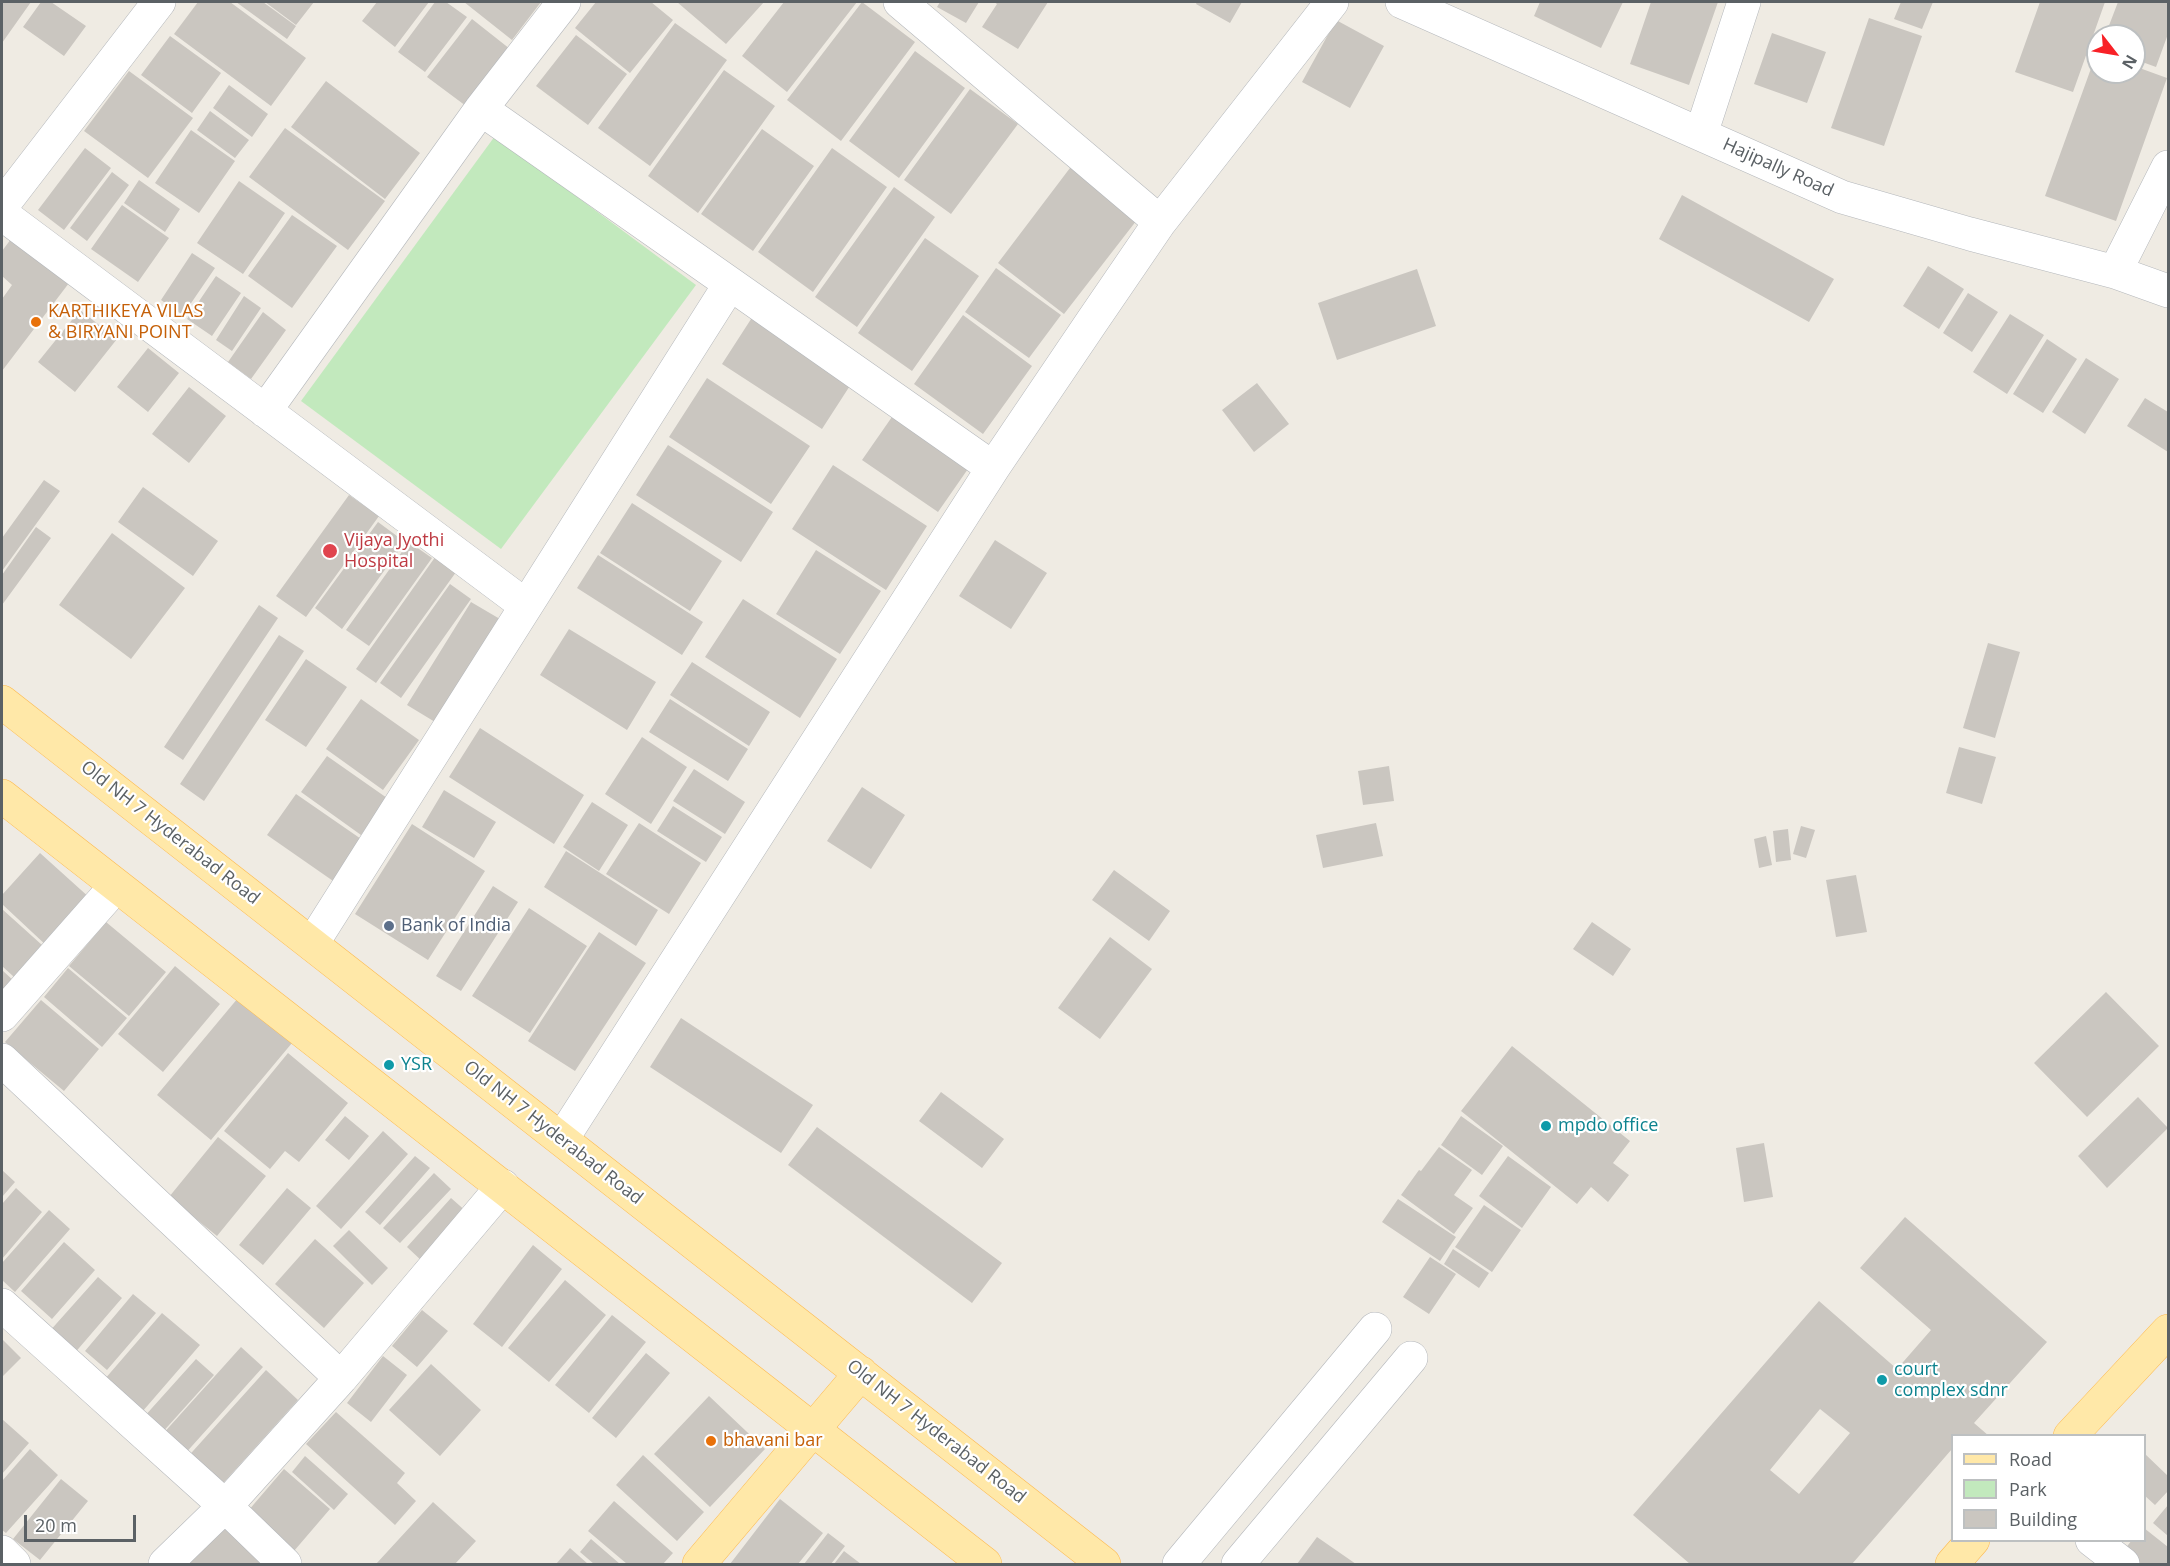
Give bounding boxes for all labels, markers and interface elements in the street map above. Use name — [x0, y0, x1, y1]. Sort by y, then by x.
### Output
north arrow — [2086, 24, 2146, 84]
text: N — [2117, 51, 2142, 73]
street label: Hajipally Road — [1719, 134, 1837, 202]
place label: KARTHIKEYA VILAS & BIRYANI POINT — [48, 301, 203, 344]
marker: KARTHIKEYA VILAS & BIRYANI POINT — [29, 315, 43, 329]
place label: Vijaya Jyothi Hospital — [344, 530, 444, 572]
marker: Vijaya Jyothi Hospital — [321, 542, 339, 560]
street label: Old NH 7 Hyderabad Road — [76, 756, 264, 910]
place label: Bank of India — [401, 915, 511, 937]
marker: Bank of India — [382, 919, 396, 933]
place label: YSR — [401, 1054, 432, 1076]
street label: Old NH 7 Hyderabad Road — [459, 1056, 647, 1210]
marker: YSR — [382, 1058, 396, 1072]
place label: mpdo office — [1558, 1115, 1658, 1137]
marker: mpdo office — [1539, 1119, 1553, 1133]
street label: Old NH 7 Hyderabad Road — [842, 1355, 1030, 1509]
place label: court complex sdnr — [1894, 1359, 2008, 1402]
marker: court complex sdnr — [1875, 1373, 1889, 1387]
place label: bhavani bar — [723, 1430, 823, 1452]
marker: bhavani bar — [704, 1434, 718, 1448]
legend — [1951, 1434, 2146, 1542]
text: Road — [2009, 1447, 2052, 1471]
text: Park — [2009, 1477, 2047, 1501]
scale bar — [27, 1503, 140, 1541]
text: Building — [2009, 1507, 2077, 1531]
text: 20 m — [35, 1513, 77, 1537]

